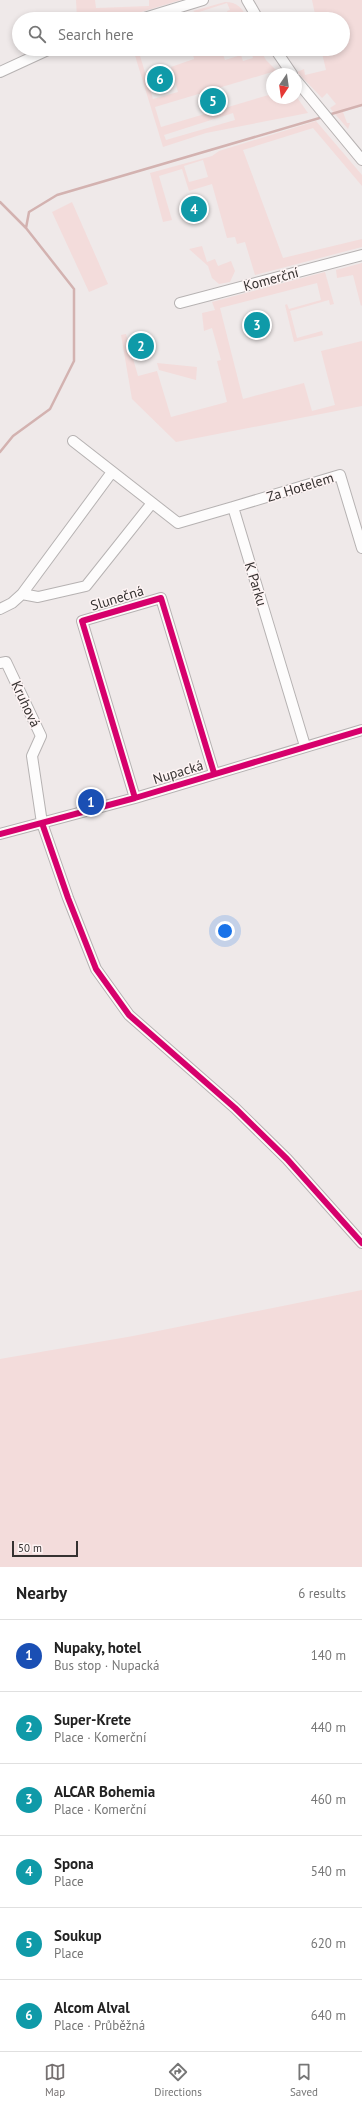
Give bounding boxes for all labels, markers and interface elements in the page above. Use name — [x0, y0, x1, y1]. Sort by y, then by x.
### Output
search box — [12, 12, 350, 56]
icon: search — [26, 23, 48, 45]
text: Search here — [58, 25, 134, 44]
pin: 6 — [147, 64, 173, 94]
north arrow — [266, 68, 302, 104]
pin: 5 — [200, 86, 226, 116]
pin: 4 — [181, 194, 207, 224]
street label: Komerční — [241, 263, 301, 295]
pin: 3 — [244, 310, 270, 340]
pin: 2 — [128, 331, 154, 361]
street label: Za Hotelem — [264, 468, 336, 506]
street label: K Parku — [241, 560, 271, 608]
street label: Slunečná — [88, 581, 146, 615]
street label: Kruhová — [7, 678, 45, 730]
street label: Nupacká — [151, 756, 205, 788]
pin: 1 — [78, 787, 104, 817]
your location — [215, 921, 235, 941]
scale bar — [12, 1539, 78, 1558]
text: 50 m — [18, 1541, 42, 1555]
text: Nearby — [16, 1582, 67, 1604]
text: 6 results — [298, 1585, 346, 1602]
text: Nupaky, hotel — [54, 1638, 141, 1657]
text: 1 — [25, 1647, 33, 1664]
text: 140 m — [311, 1647, 346, 1664]
text: Bus stop · Nupacká — [54, 1657, 159, 1674]
text: Super-Krete — [54, 1710, 131, 1729]
text: 2 — [25, 1719, 33, 1736]
text: 440 m — [311, 1719, 346, 1736]
text: Place · Komerční — [54, 1729, 146, 1746]
text: ALCAR Bohemia — [54, 1782, 155, 1801]
text: 3 — [25, 1791, 33, 1808]
text: 460 m — [311, 1791, 346, 1808]
text: Place · Komerční — [54, 1801, 146, 1818]
text: Spona — [54, 1854, 94, 1873]
text: 4 — [25, 1863, 33, 1880]
text: 540 m — [311, 1863, 346, 1880]
text: Place — [54, 1873, 84, 1890]
text: Soukup — [54, 1926, 102, 1945]
text: 5 — [25, 1935, 33, 1952]
text: 620 m — [311, 1935, 346, 1952]
text: Place — [54, 1945, 84, 1962]
text: Alcom Alval — [54, 1998, 130, 2017]
text: 6 — [25, 2007, 33, 2024]
text: 640 m — [311, 2007, 346, 2024]
text: Place · Průběžná — [54, 2017, 145, 2034]
tab: Map — [44, 2061, 66, 2099]
tab: Directions — [154, 2061, 202, 2099]
tab: Saved — [290, 2061, 318, 2099]

